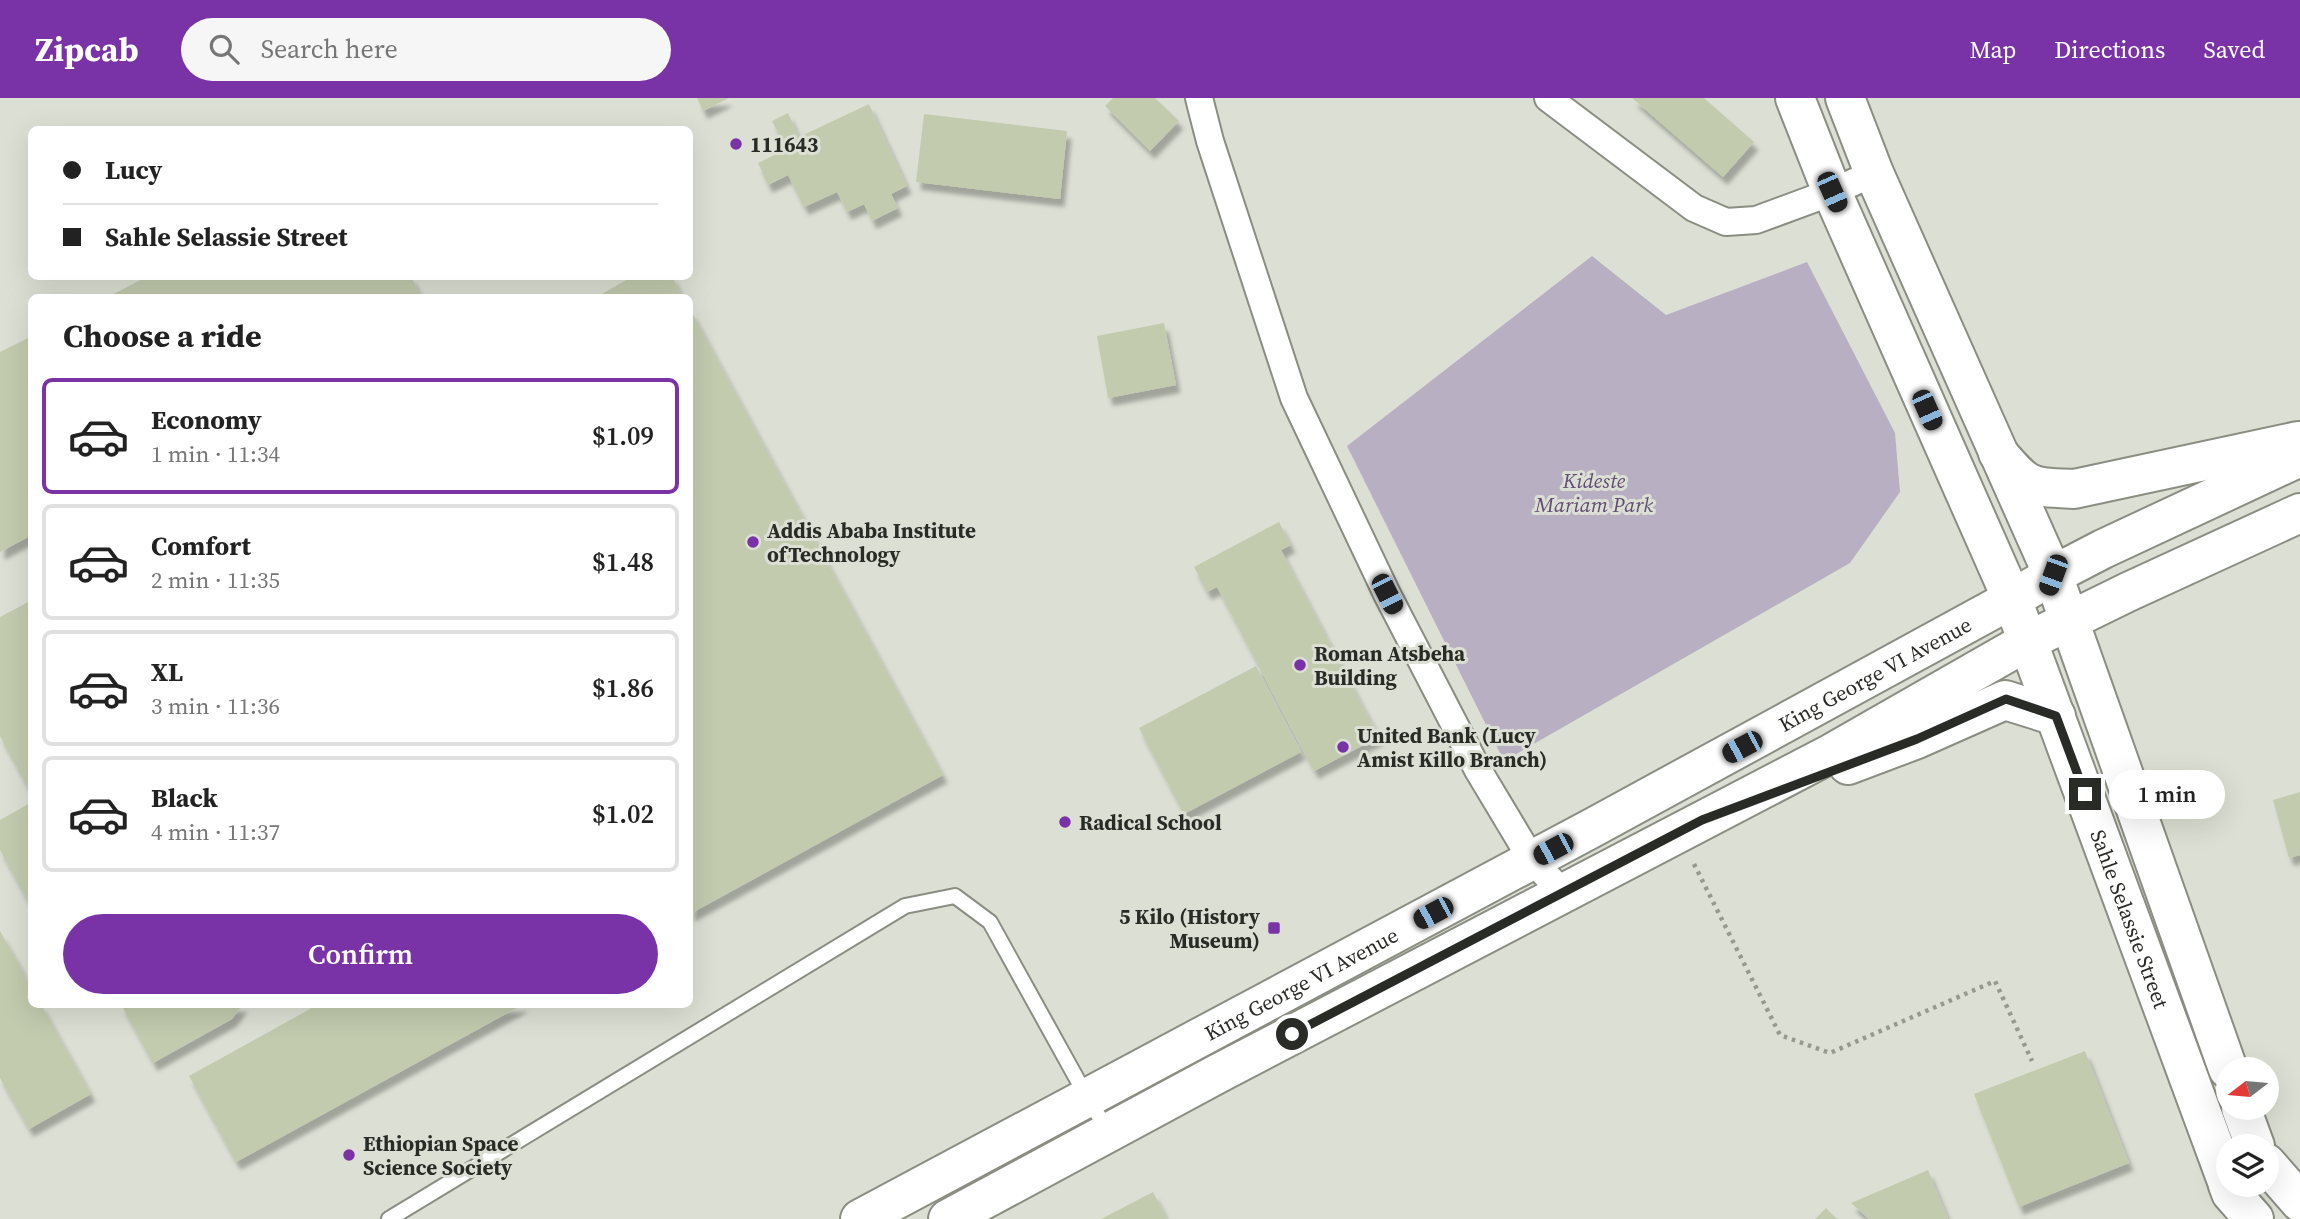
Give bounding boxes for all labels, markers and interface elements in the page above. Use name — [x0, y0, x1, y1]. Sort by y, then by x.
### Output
search box — [181, 18, 671, 81]
text: Zipcab — [35, 27, 139, 72]
icon: search — [205, 30, 243, 68]
text: Search here — [261, 31, 398, 67]
text: Map — [1969, 33, 2016, 66]
text: Directions — [2054, 33, 2165, 66]
text: Saved — [2203, 33, 2265, 66]
place label: 111643 — [750, 130, 818, 159]
marker: 111643 — [728, 136, 744, 152]
text: Lucy — [105, 152, 162, 188]
car — [1814, 169, 1851, 215]
text: Sahle Selassie Street — [105, 219, 348, 255]
text: Choose a ride — [63, 314, 262, 358]
car — [1909, 387, 1946, 433]
text: Economy — [151, 402, 262, 438]
icon: car — [67, 405, 130, 468]
text: $1.09 — [592, 418, 654, 454]
text: 1 min · 11:34 — [151, 438, 280, 470]
park label: Kideste Mariam Park — [1534, 466, 1653, 519]
place label: Addis Ababa Institute ofTechnology — [767, 516, 976, 569]
text: Comfort — [151, 528, 251, 564]
icon: car — [67, 531, 130, 594]
marker: Addis Ababa Institute ofTechnology — [745, 534, 761, 550]
text: $1.48 — [592, 544, 654, 580]
car — [2036, 552, 2071, 598]
text: 2 min · 11:35 — [151, 564, 280, 596]
car — [1369, 571, 1406, 617]
street label: King George VI Avenue — [1773, 609, 1976, 738]
place label: Roman Atsbeha Building — [1314, 639, 1466, 692]
text: XL — [151, 654, 183, 690]
icon: car — [67, 657, 130, 720]
marker: Roman Atsbeha Building — [1292, 657, 1308, 673]
text: $1.86 — [592, 670, 654, 706]
text: 3 min · 11:36 — [151, 690, 280, 722]
place label: United Bank (Lucy Amist Killo Branch) — [1357, 721, 1547, 774]
car — [1719, 728, 1766, 766]
marker: United Bank (Lucy Amist Killo Branch) — [1335, 739, 1351, 755]
callout: 1 min — [2110, 770, 2225, 818]
route end — [2069, 778, 2101, 810]
text: 1 min — [2137, 778, 2197, 810]
text: Black — [151, 780, 218, 816]
icon: car — [67, 783, 130, 846]
text: $1.02 — [592, 796, 654, 832]
place label: Radical School — [1079, 808, 1222, 837]
marker: Radical School — [1057, 814, 1073, 830]
text: 4 min · 11:37 — [151, 816, 280, 848]
street label: Sahle Selassie Street — [2084, 825, 2176, 1012]
car — [1530, 830, 1577, 868]
car — [1410, 894, 1457, 932]
place label: 5 Kilo (History Museum) — [1119, 902, 1261, 955]
button: Confirm — [63, 914, 658, 994]
street label: King George VI Avenue — [1199, 920, 1403, 1047]
marker: 5 Kilo (History Museum) — [1266, 920, 1282, 936]
route start — [1276, 1018, 1308, 1050]
north arrow — [2216, 1057, 2278, 1120]
map controls — [2216, 1057, 2279, 1197]
place label: Ethiopian Space Science Society — [363, 1129, 519, 1182]
button: layers — [2216, 1134, 2279, 1197]
marker: Ethiopian Space Science Society — [341, 1147, 357, 1163]

